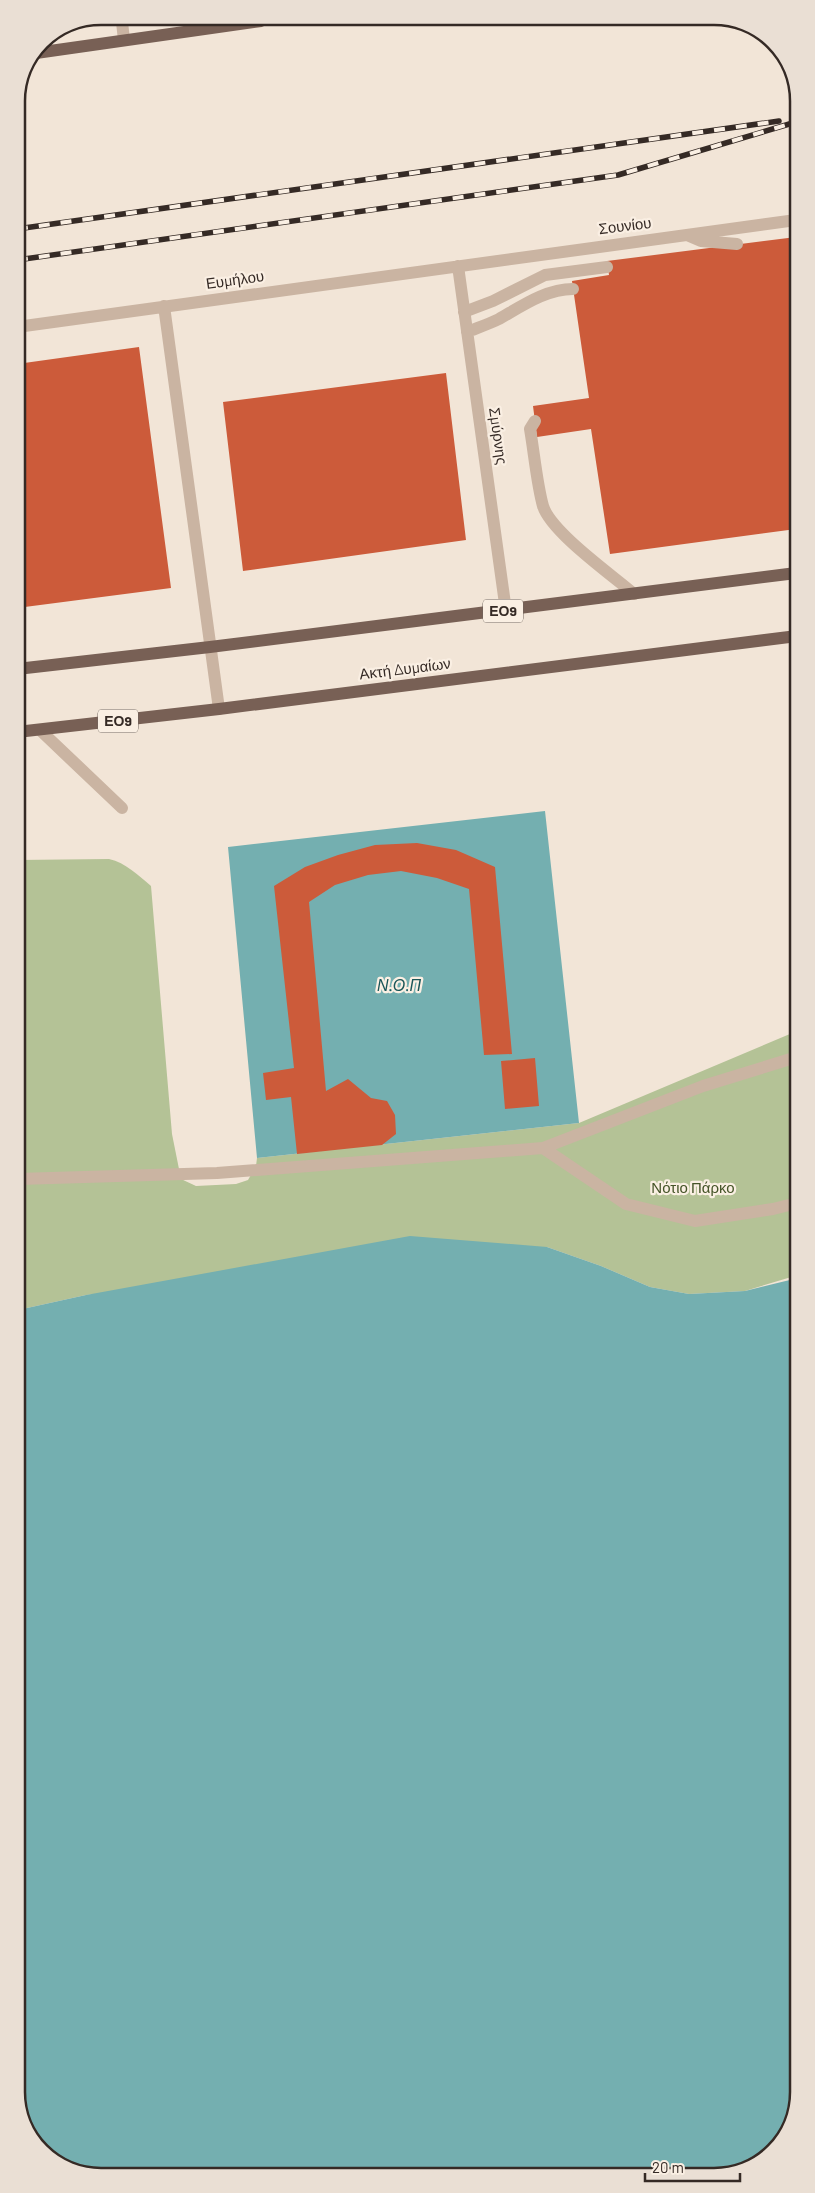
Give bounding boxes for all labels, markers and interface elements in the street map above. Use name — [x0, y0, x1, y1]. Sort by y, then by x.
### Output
street label: Σουνίου — [597, 213, 652, 237]
street label: Ευμήλου — [205, 266, 265, 292]
street label: Σμύρνης — [486, 406, 512, 465]
road number: ΕΟ9 — [483, 600, 523, 622]
street label: Ακτή Δυμαίων — [358, 653, 452, 683]
road number: ΕΟ9 — [98, 709, 138, 732]
water label: Ν.Ο.Π — [377, 975, 422, 994]
park label: Νότιο Πάρκο — [651, 1178, 735, 1196]
scale bar — [645, 2150, 740, 2182]
text: 20 m — [652, 2158, 684, 2176]

